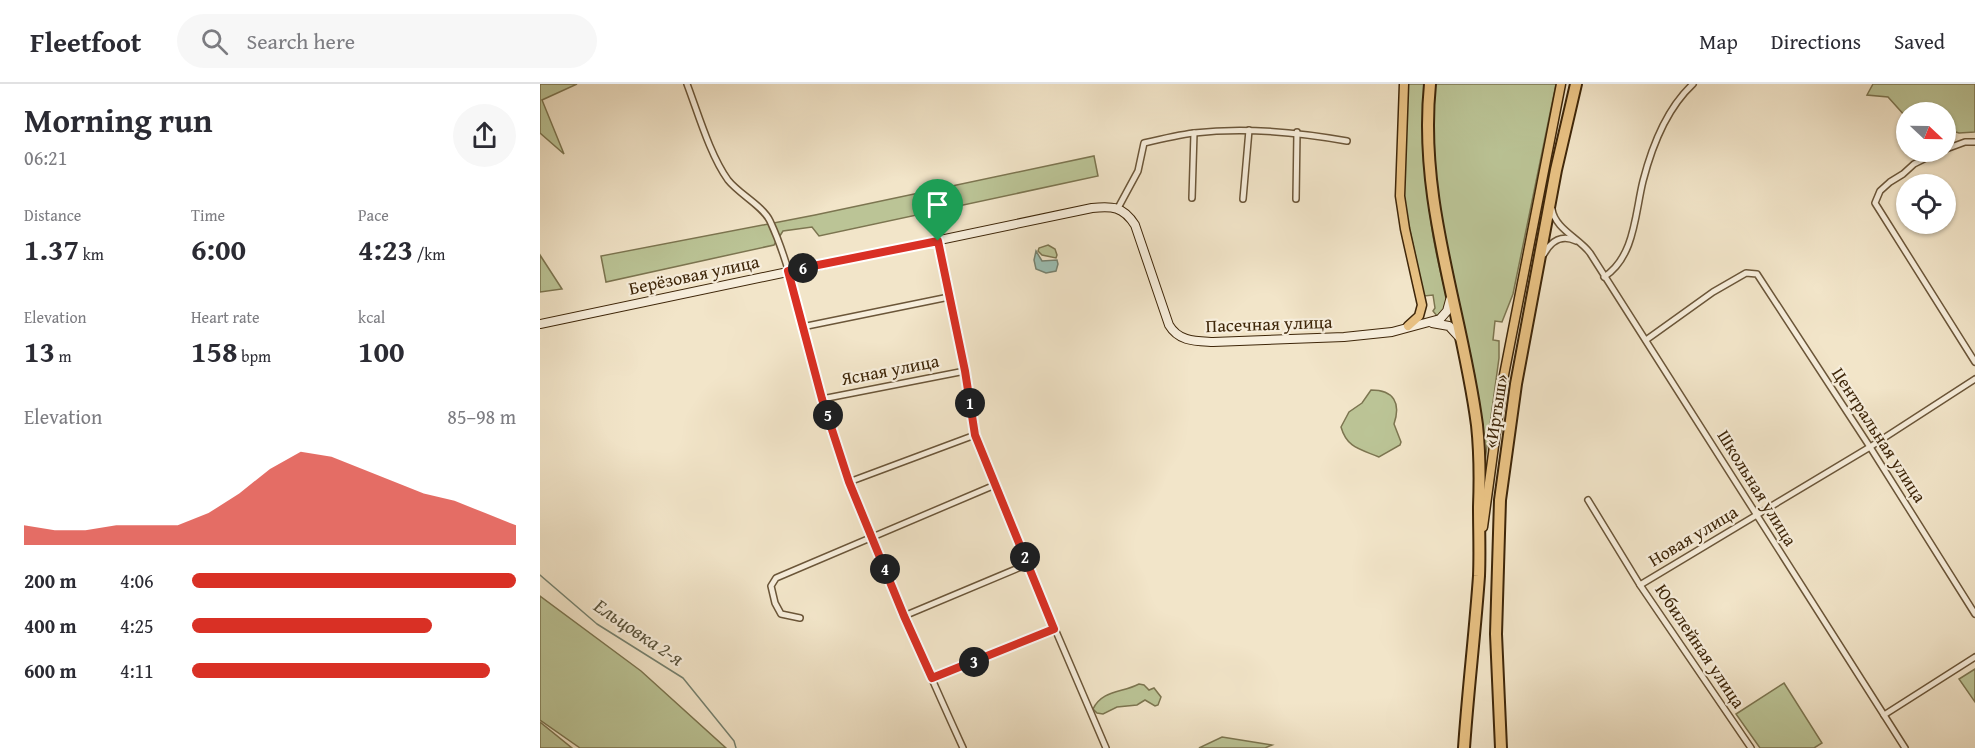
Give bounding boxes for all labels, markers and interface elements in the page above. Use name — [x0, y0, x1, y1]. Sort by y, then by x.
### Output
search box — [177, 14, 597, 68]
text: Fleetfoot — [30, 21, 141, 62]
icon: search — [198, 25, 231, 58]
text: Search here — [246, 25, 355, 57]
text: Map — [1699, 26, 1738, 57]
text: Directions — [1771, 26, 1861, 57]
text: Saved — [1894, 26, 1945, 57]
text: Morning run — [24, 96, 213, 144]
north arrow — [1896, 102, 1956, 162]
map controls — [1896, 102, 1956, 234]
button: share — [453, 104, 516, 167]
text: 06:21 — [24, 143, 67, 172]
button: locate — [1896, 174, 1956, 234]
pin — [912, 179, 963, 241]
icon: arrive — [921, 188, 954, 221]
text: Distance — [24, 203, 81, 227]
text: Time — [191, 203, 225, 227]
text: Pace — [358, 203, 389, 227]
text: 1.37 — [24, 227, 79, 271]
text: 6:00 — [191, 227, 246, 271]
text: 4:23 — [358, 227, 413, 271]
text: km — [79, 242, 104, 266]
text: /km — [413, 242, 445, 266]
street label: Берёзовая улица — [626, 247, 762, 302]
pin: 6 — [788, 253, 818, 283]
text: 6 — [799, 256, 807, 280]
text: Elevation — [24, 305, 87, 329]
text: Heart rate — [191, 305, 260, 329]
text: kcal — [358, 305, 385, 329]
street label: Пасечная улица — [1205, 308, 1333, 339]
text: 13 — [24, 329, 55, 373]
text: 158 — [191, 329, 238, 373]
text: 100 — [358, 329, 405, 373]
text: m — [55, 344, 72, 368]
text: bpm — [238, 344, 271, 368]
street label: Ясная улица — [838, 347, 942, 392]
street label: Центральная улица — [1825, 362, 1934, 508]
street label: «Иртыш» — [1476, 372, 1515, 450]
pin: 1 — [955, 388, 985, 418]
text: 1 — [966, 391, 974, 415]
pin: 5 — [813, 400, 843, 430]
text: Elevation — [24, 402, 102, 431]
text: 85–98 m — [447, 402, 516, 431]
text: 5 — [824, 403, 832, 427]
street label: Школьная улица — [1711, 424, 1804, 552]
street label: Новая улица — [1643, 498, 1743, 573]
pin: 2 — [1010, 542, 1040, 572]
text: 2 — [1021, 545, 1029, 569]
pin: 4 — [870, 554, 900, 584]
text: 4 — [881, 557, 889, 581]
text: 200 m — [24, 566, 77, 595]
text: 4:06 — [120, 566, 154, 595]
street label: Юбилейная улица — [1649, 578, 1752, 714]
water label: Ельцовка 2-я — [588, 590, 690, 672]
text: 400 m — [24, 611, 77, 640]
text: 4:25 — [120, 611, 154, 640]
pin: 3 — [959, 647, 989, 677]
text: 3 — [970, 650, 978, 674]
text: 600 m — [24, 656, 77, 685]
text: 4:11 — [120, 656, 154, 685]

